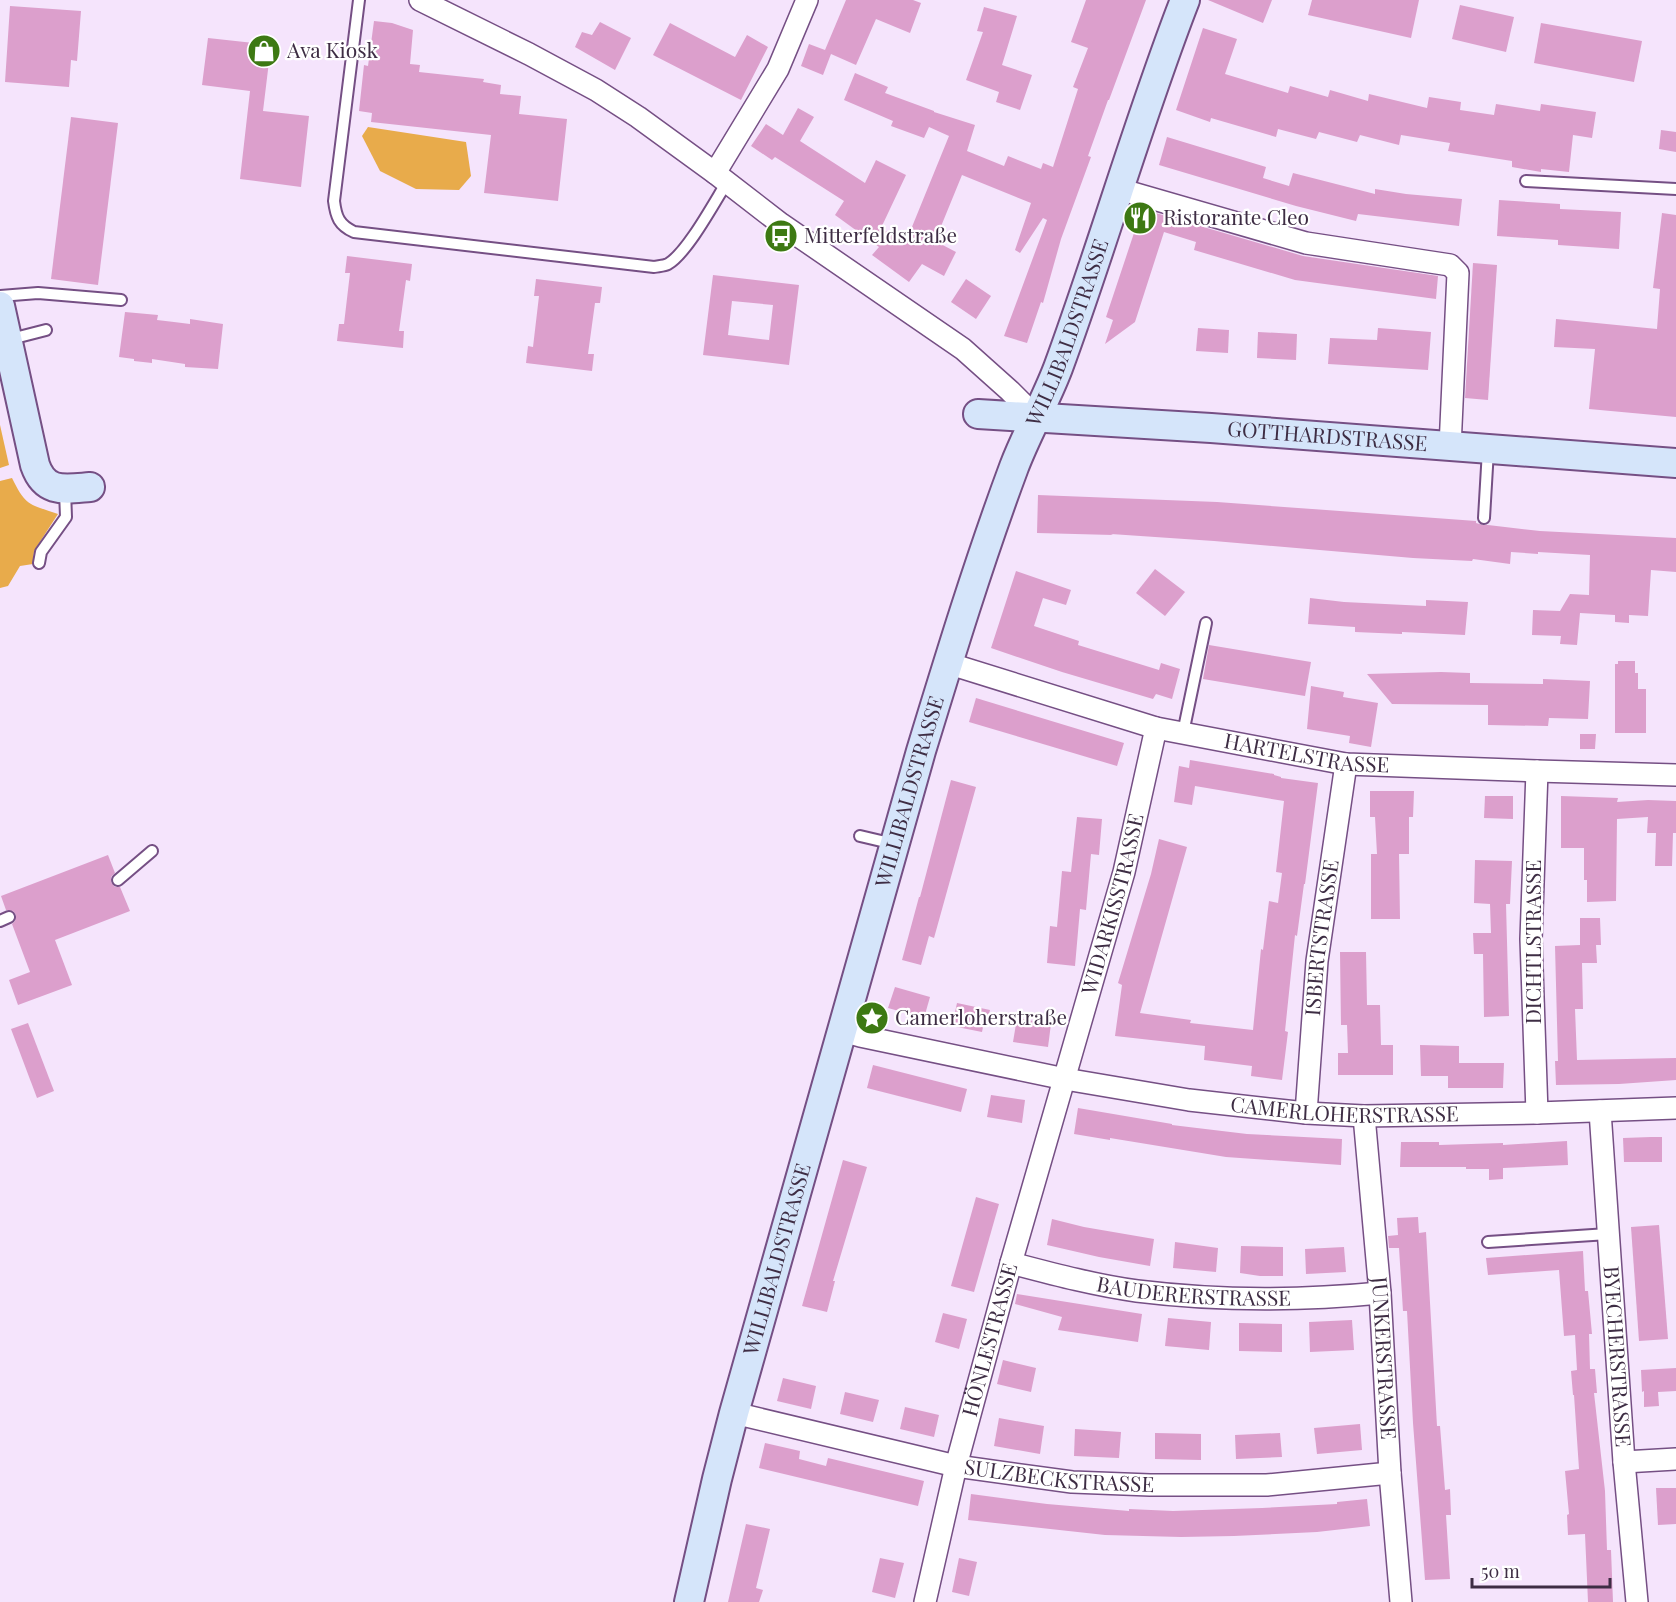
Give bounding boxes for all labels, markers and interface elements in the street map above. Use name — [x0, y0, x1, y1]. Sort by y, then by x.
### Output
shop icon: Ava Kiosk — [246, 33, 282, 69]
place label: Ava Kiosk — [286, 35, 379, 63]
restaurant icon: Ristorante Cleo — [1122, 200, 1158, 236]
place label: Ristorante Cleo — [1163, 202, 1309, 230]
bus stop icon: Mitterfeldstraße — [763, 218, 799, 254]
place label: Mitterfeldstraße — [804, 220, 957, 248]
street label: WILLIBALDSTRASSE — [1018, 235, 1114, 431]
street label: GOTTHARDSTRASSE — [1226, 413, 1428, 456]
street label: WILLIBALDSTRASSE — [867, 692, 949, 891]
street label: HARTELSTRASSE — [1222, 725, 1390, 778]
street label: WIDARKISSTRASSE — [1073, 811, 1149, 998]
street label: ISBERTSTRASSE — [1297, 857, 1344, 1017]
street label: DICHTLSTRASSE — [1518, 860, 1546, 1024]
place icon: Camerloherstraße — [854, 1000, 890, 1036]
place label: Camerloherstraße — [895, 1002, 1067, 1030]
street label: CAMERLOHERSTRASSE — [1229, 1089, 1459, 1128]
street label: WILLIBALDSTRASSE — [735, 1160, 816, 1359]
street label: HÖNLESTRASSE — [954, 1260, 1022, 1419]
street label: BYECHERSTRASSE — [1599, 1265, 1639, 1448]
street label: BAUDERERSTRASSE — [1095, 1268, 1291, 1311]
street label: JUNKERSTRASSE — [1367, 1274, 1404, 1440]
street label: SULZBECKSTRASSE — [962, 1451, 1155, 1497]
scale bar — [1472, 1551, 1610, 1589]
text: 50 m — [1481, 1559, 1520, 1583]

